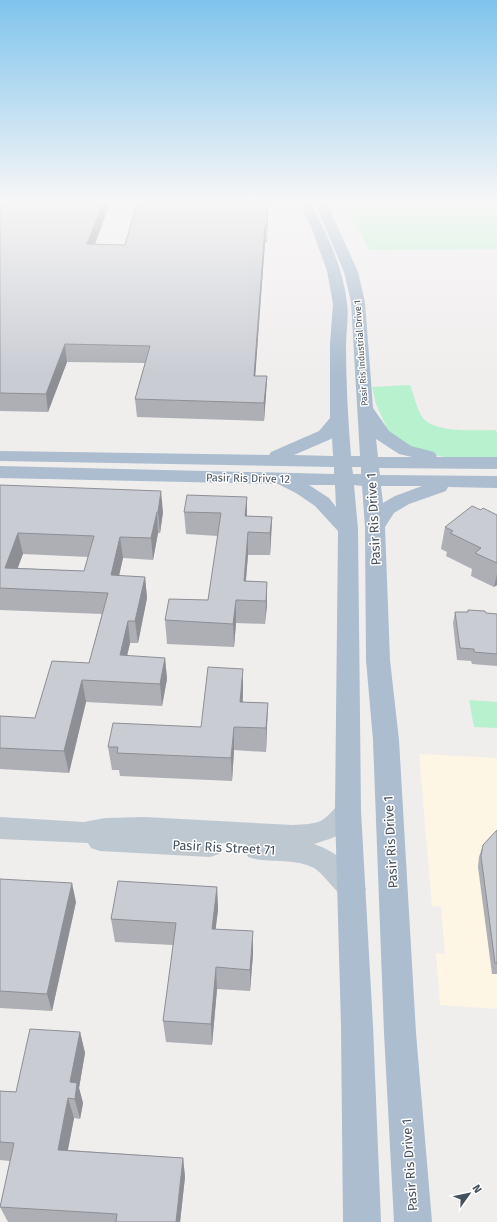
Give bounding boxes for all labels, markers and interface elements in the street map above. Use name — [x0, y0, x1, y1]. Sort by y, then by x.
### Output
street label: Pasir Ris Industrial Drive 1 — [352, 300, 370, 406]
street label: Pasir Ris Drive 12 — [206, 471, 290, 486]
street label: Pasir Ris Drive 1 — [364, 472, 383, 566]
street label: Pasir Ris Drive 1 — [381, 795, 400, 889]
street label: Pasir Ris Street 71 — [172, 837, 276, 858]
street label: Pasir Ris Drive 1 — [399, 1118, 420, 1212]
north arrow — [449, 1174, 489, 1214]
text: N — [470, 1182, 484, 1195]

